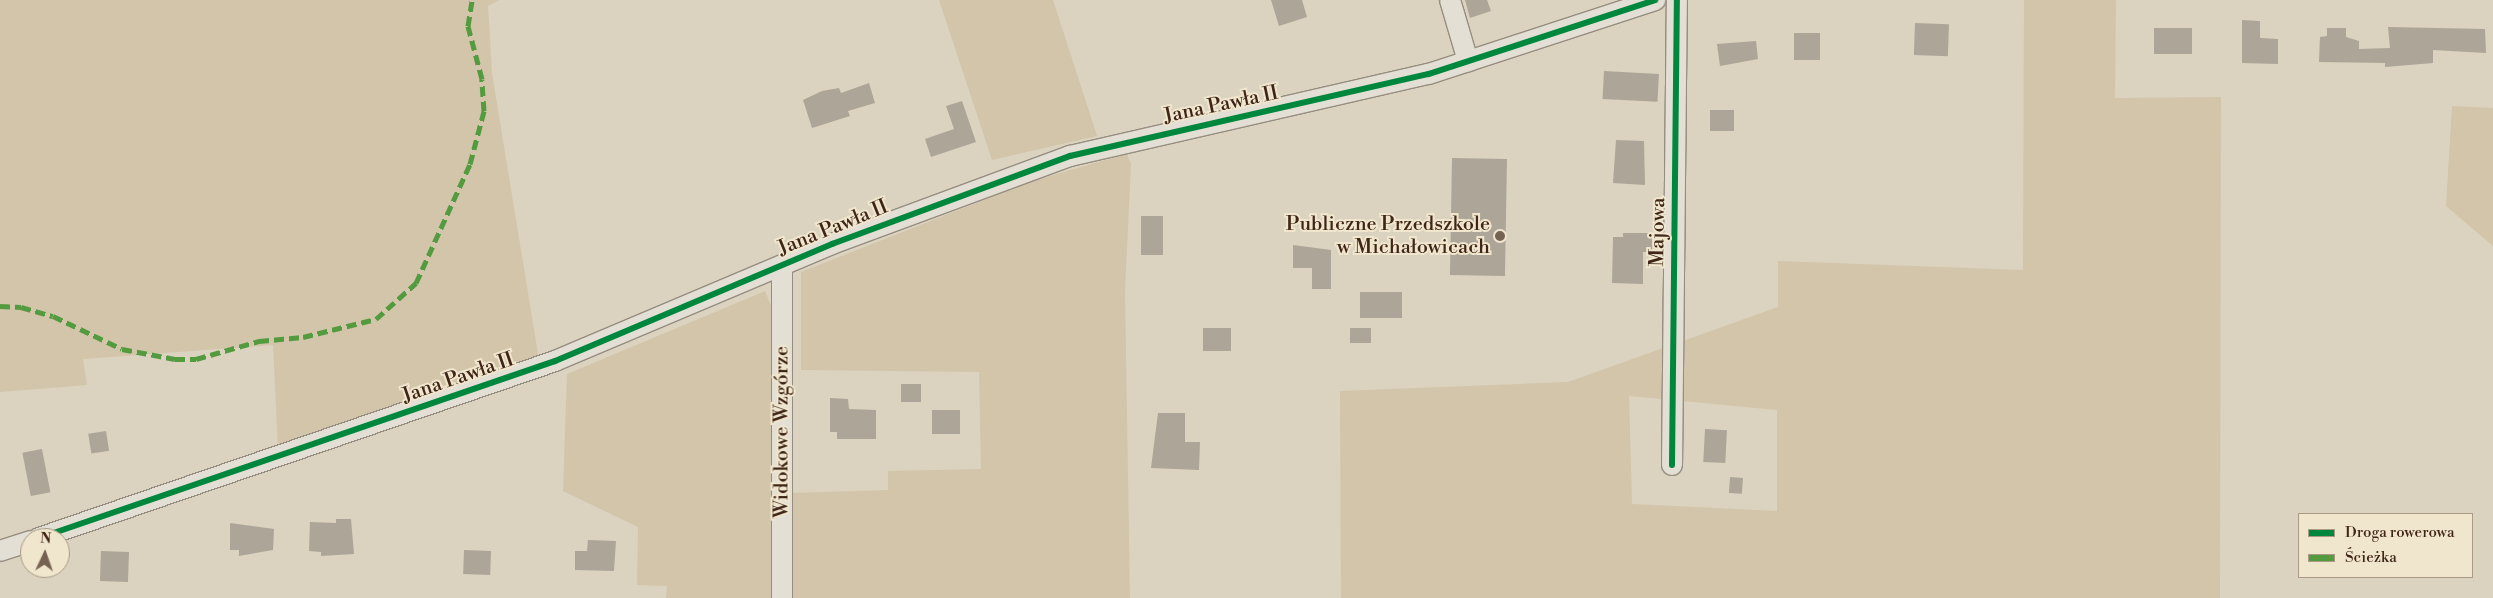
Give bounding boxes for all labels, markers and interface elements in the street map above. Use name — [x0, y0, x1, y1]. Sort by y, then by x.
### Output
street label: Jana Pawła II — [1162, 81, 1280, 129]
street label: Jana Pawła II — [775, 195, 891, 261]
street label: Majowa — [1645, 197, 1671, 267]
place label: Publiczne Przedszkole w Michałowicach — [1286, 213, 1490, 260]
marker: Publiczne Przedszkole w Michałowicach — [1494, 230, 1506, 242]
street label: Widokowe Wzgórze — [770, 346, 794, 518]
street label: Jana Pawła II — [399, 348, 517, 408]
legend — [2298, 513, 2473, 578]
text: Droga rowerowa — [2345, 523, 2455, 542]
north arrow — [20, 528, 70, 578]
text: N — [40, 530, 52, 548]
text: Ścieżka — [2345, 548, 2397, 567]

